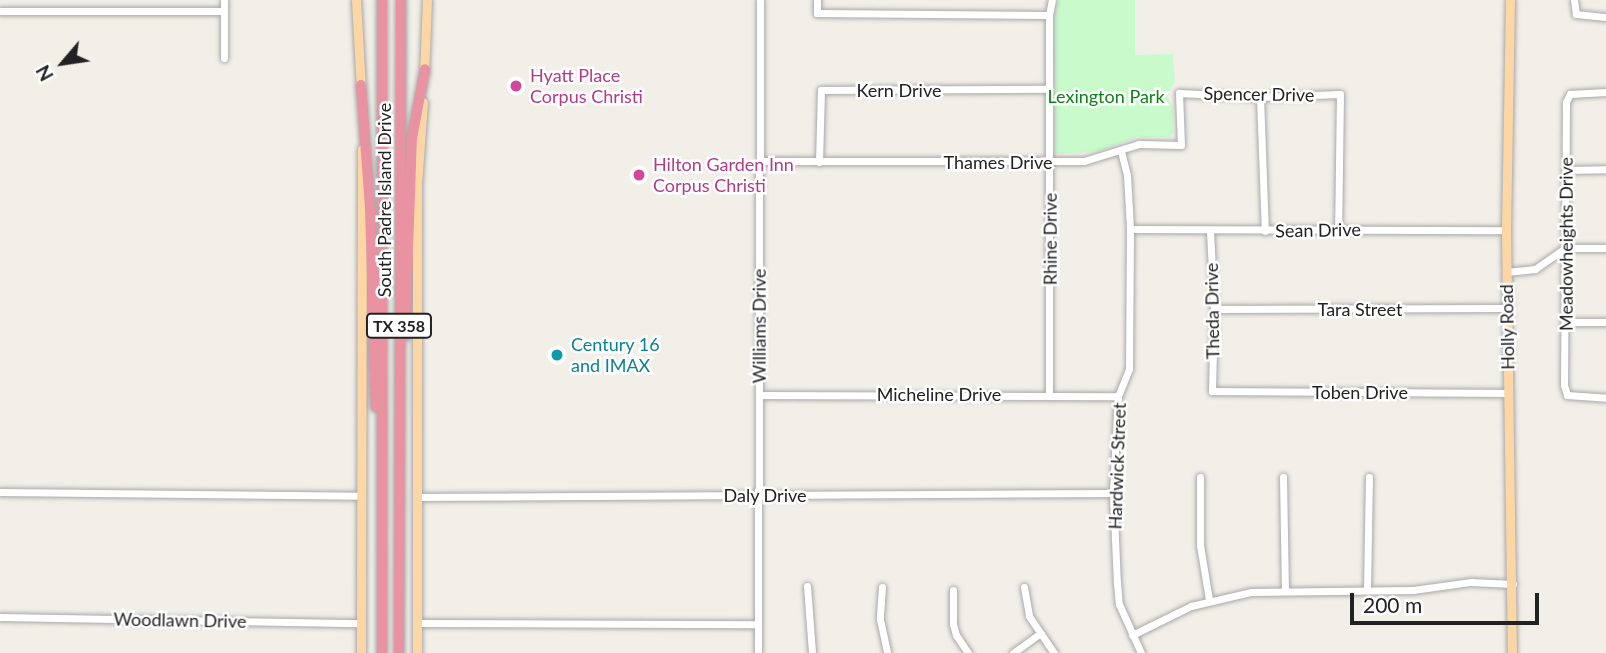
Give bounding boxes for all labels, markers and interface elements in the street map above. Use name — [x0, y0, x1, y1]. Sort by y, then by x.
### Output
north arrow — [28, 28, 98, 98]
text: N — [31, 61, 58, 85]
place label: Hyatt Place Corpus Christi — [530, 65, 643, 108]
marker: Hyatt Place Corpus Christi — [508, 78, 524, 94]
street label: Kern Drive — [857, 79, 941, 101]
street label: Spencer Drive — [1203, 82, 1315, 106]
park label: Lexington Park — [1047, 85, 1165, 107]
street label: South Padre Island Drive — [373, 103, 395, 297]
street label: Thames Drive — [943, 151, 1053, 173]
place label: Hilton Garden Inn Corpus Christi — [653, 154, 794, 196]
street label: Meadowheights Drive — [1555, 157, 1577, 331]
marker: Hilton Garden Inn Corpus Christi — [631, 167, 647, 183]
street label: Rhine Drive — [1039, 193, 1061, 285]
street label: Sean Drive — [1275, 218, 1361, 242]
street label: Theda Drive — [1200, 263, 1224, 359]
street label: Williams Drive — [748, 269, 770, 383]
street label: Holly Road — [1495, 284, 1519, 370]
street label: Tara Street — [1318, 298, 1402, 320]
road number: TX 358 — [366, 314, 432, 338]
place label: Century 16 and IMAX — [571, 334, 660, 376]
marker: Century 16 and IMAX — [549, 347, 565, 363]
street label: Toben Drive — [1312, 381, 1408, 403]
street label: Micheline Drive — [877, 383, 1001, 405]
street label: Hardwick Street — [1104, 402, 1130, 530]
street label: Daly Drive — [723, 484, 807, 506]
scale bar — [1354, 580, 1543, 624]
text: 200 m — [1363, 592, 1422, 617]
street label: Woodlawn Drive — [113, 608, 247, 632]

